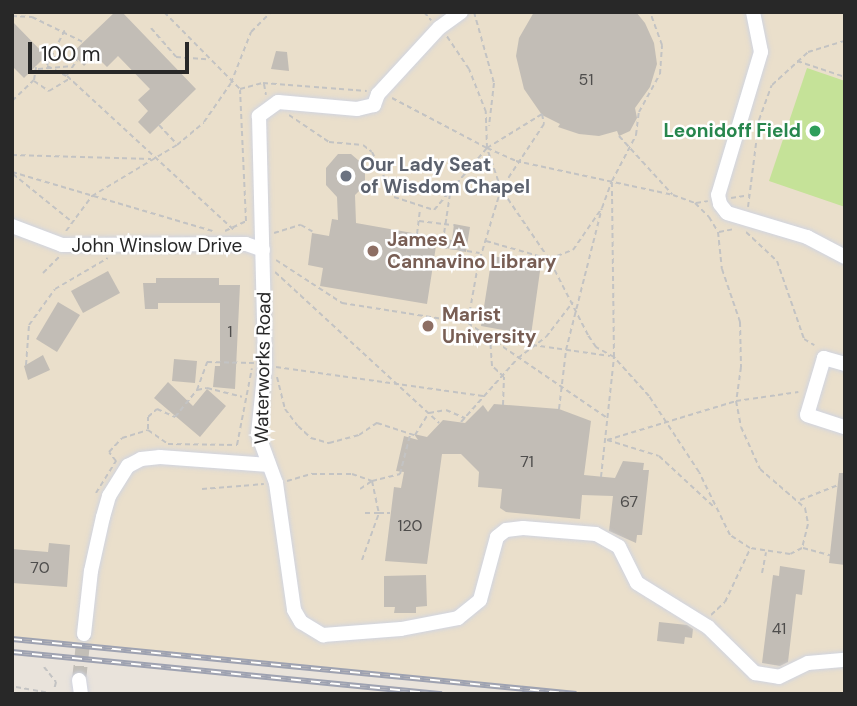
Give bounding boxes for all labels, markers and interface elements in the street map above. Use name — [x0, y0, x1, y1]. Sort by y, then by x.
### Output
scale bar — [32, 28, 192, 72]
text: 100 m — [41, 40, 101, 68]
house number: 51 — [579, 70, 593, 90]
place label: Leonidoff Field — [664, 120, 801, 142]
marker: Leonidoff Field — [807, 123, 823, 139]
place label: Our Lady Seat of Wisdom Chapel — [360, 154, 530, 198]
marker: Our Lady Seat of Wisdom Chapel — [338, 168, 354, 184]
place label: James A Cannavino Library — [387, 229, 557, 273]
street label: John Winslow Drive — [72, 235, 242, 257]
marker: James A Cannavino Library — [365, 243, 381, 259]
street label: Waterworks Road — [250, 291, 276, 445]
place label: Marist University — [442, 304, 536, 348]
marker: Marist University — [420, 318, 436, 334]
house number: 1 — [228, 322, 232, 342]
house number: 71 — [520, 452, 534, 472]
house number: 67 — [620, 492, 638, 512]
house number: 120 — [398, 516, 422, 536]
house number: 70 — [30, 558, 50, 578]
house number: 41 — [772, 619, 786, 639]

